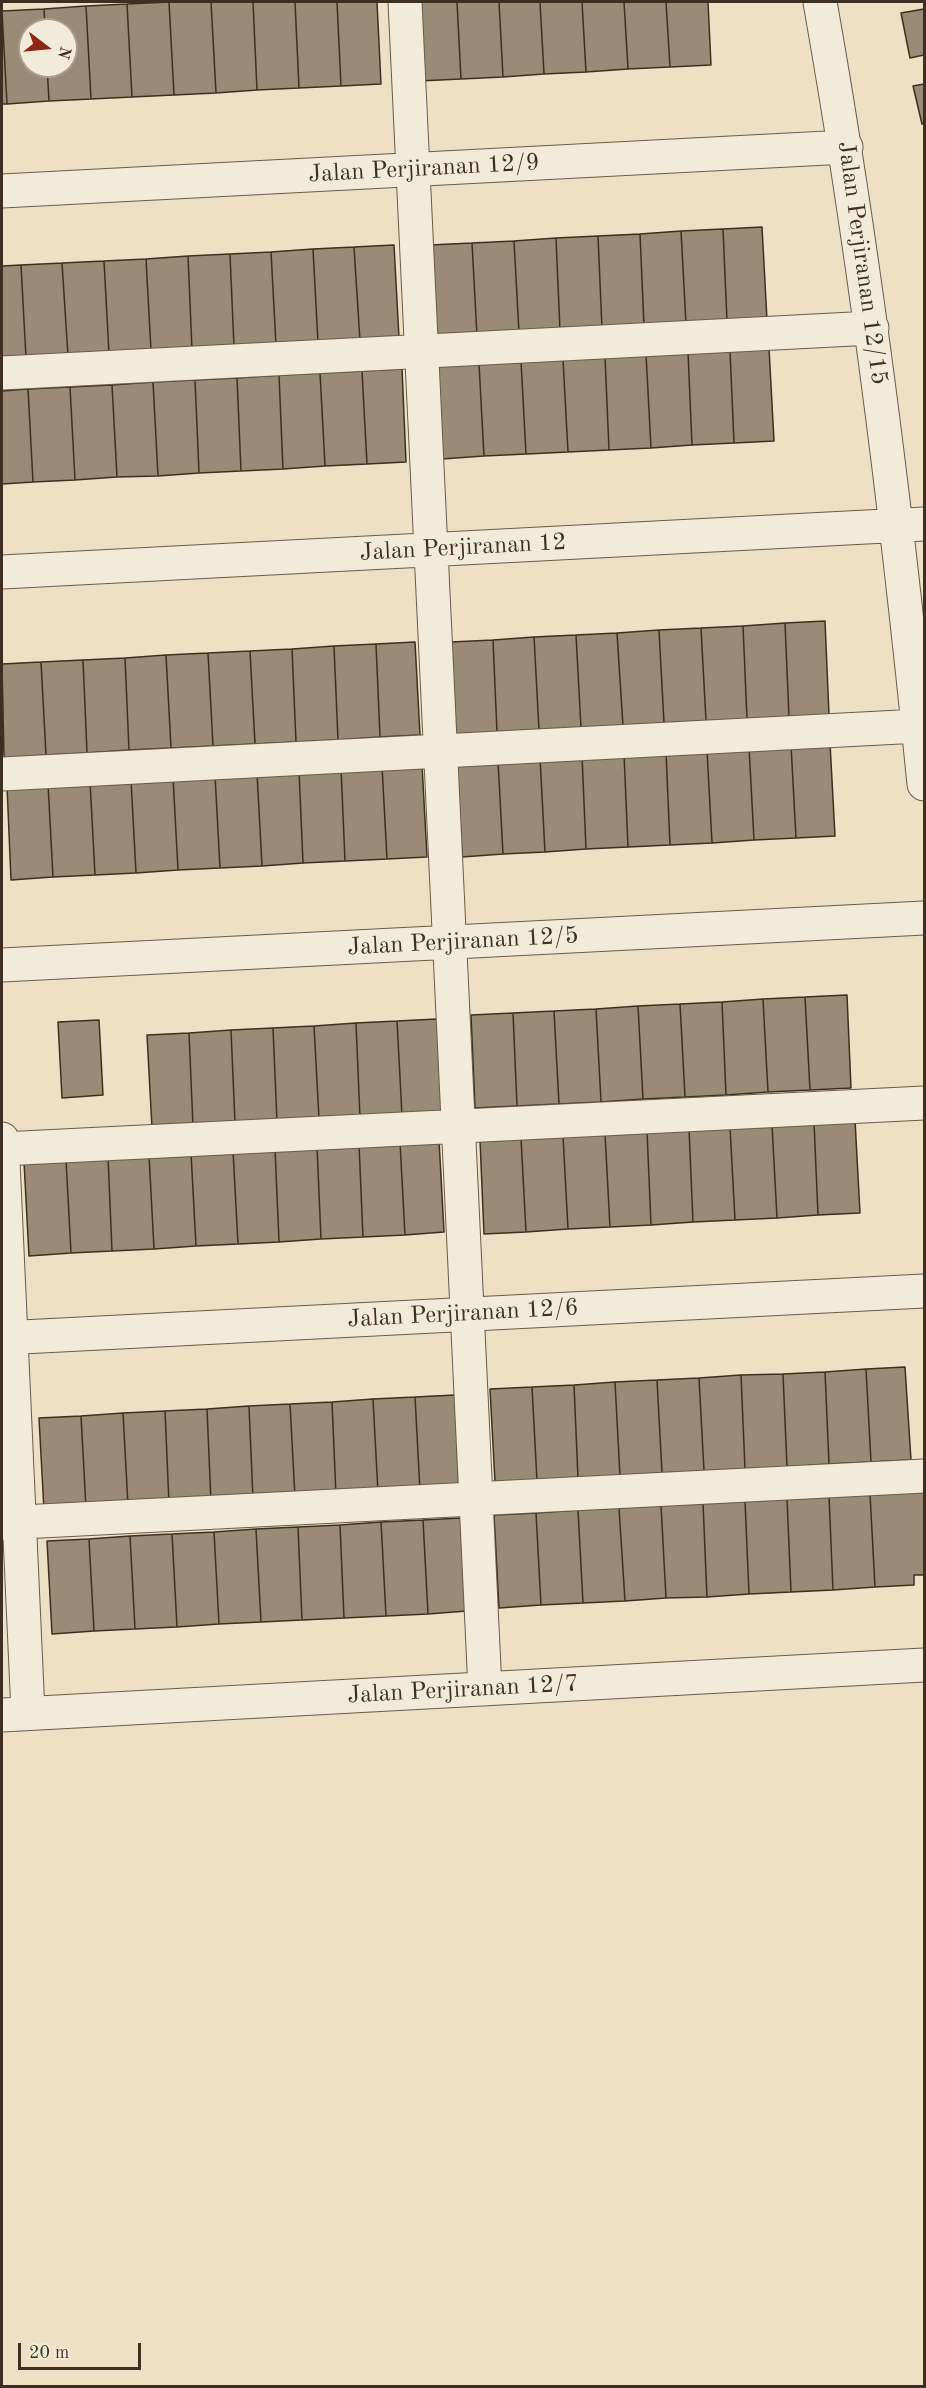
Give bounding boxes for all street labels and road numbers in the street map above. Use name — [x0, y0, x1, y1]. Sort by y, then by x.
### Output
street label: Jalan Perjiranan 12/15 — [831, 139, 893, 387]
street label: Jalan Perjiranan 12/9 — [308, 149, 540, 189]
street label: Jalan Perjiranan 12 — [359, 528, 567, 568]
street label: Jalan Perjiranan 12/5 — [347, 922, 579, 962]
street label: Jalan Perjiranan 12/6 — [347, 1294, 579, 1334]
street label: Jalan Perjiranan 12/7 — [347, 1670, 579, 1710]

